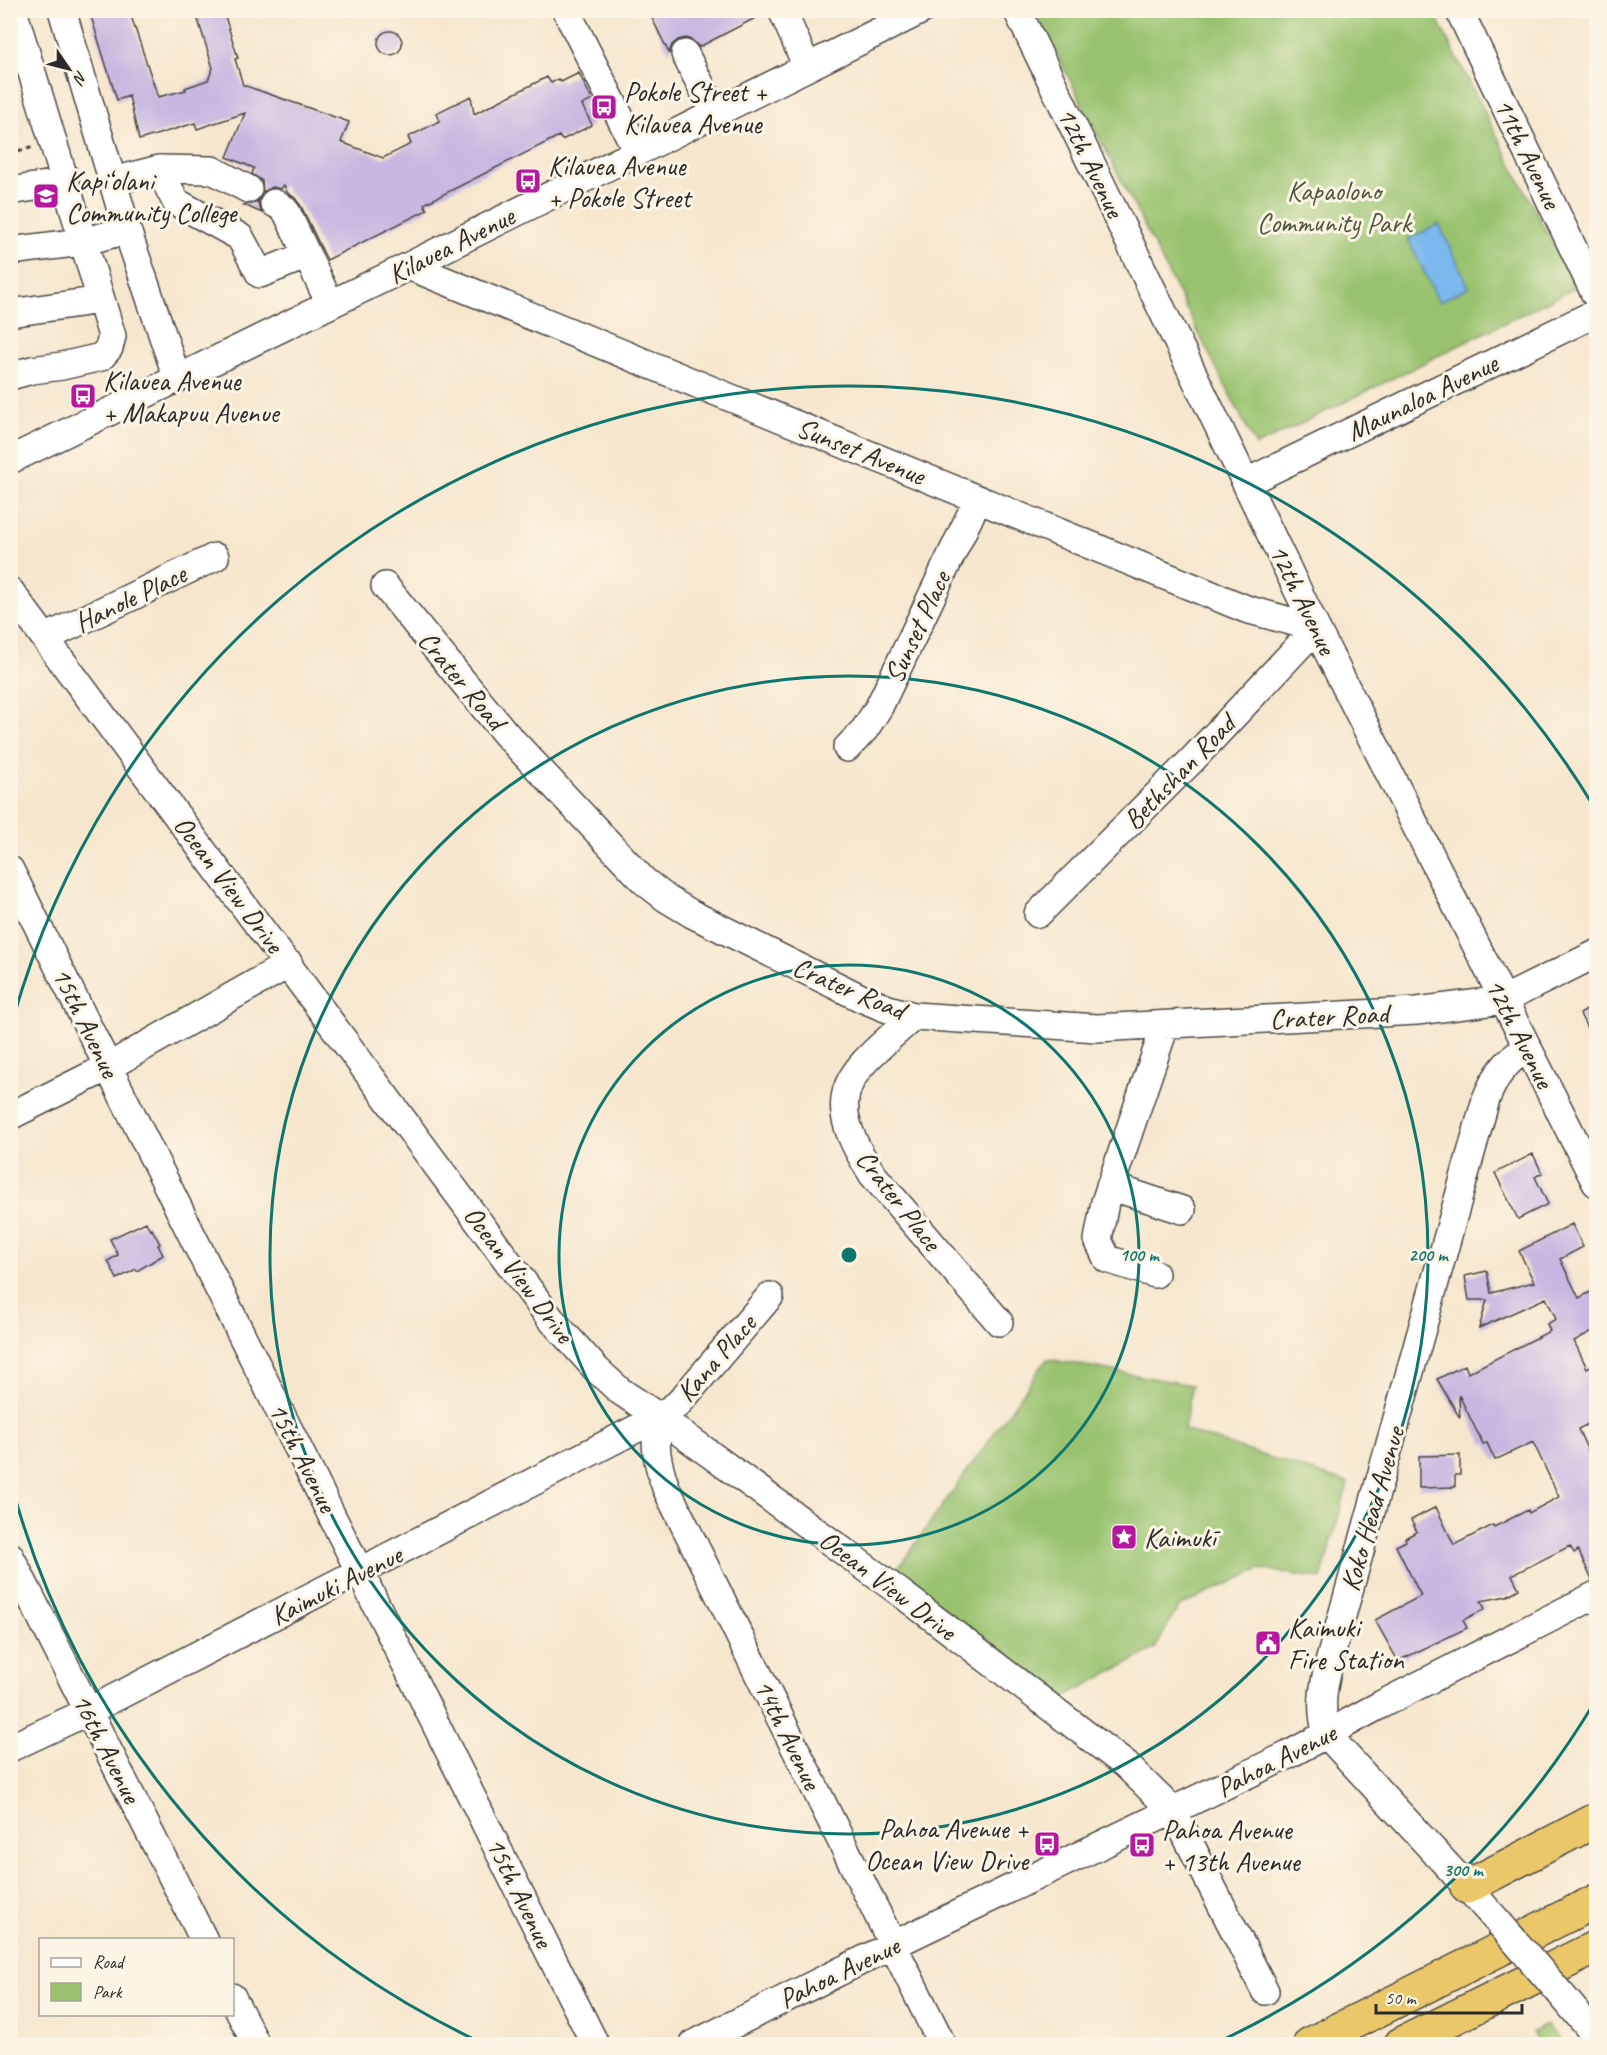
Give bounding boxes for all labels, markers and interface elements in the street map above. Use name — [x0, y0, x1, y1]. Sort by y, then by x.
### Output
north arrow — [39, 39, 99, 99]
text: N — [68, 67, 92, 89]
place label: Pokole Street + Kilauea Avenue — [624, 74, 768, 141]
bus stop icon: Pokole Street + Kilauea Avenue — [589, 92, 619, 122]
street label: 11th Avenue — [1486, 92, 1571, 216]
street label: 12th Avenue — [1049, 101, 1134, 225]
place label: Kilauea Avenue + Pokole Street — [548, 148, 693, 215]
place label: Kapi‘olani Community College — [66, 163, 238, 230]
bus stop icon: Kilauea Avenue + Pokole Street — [513, 166, 543, 196]
park label: Kapaolono Community Park — [1257, 173, 1414, 240]
school or university icon: Kapi‘olani Community College — [31, 181, 61, 211]
street label: Kilauea Avenue — [382, 197, 522, 292]
street label: Maunaloa Avenue — [1341, 345, 1505, 449]
place label: Kilauea Avenue + Makapuu Avenue — [103, 363, 281, 430]
bus stop icon: Kilauea Avenue + Makapuu Avenue — [68, 381, 98, 411]
street label: Sunset Avenue — [792, 409, 932, 493]
street label: 12th Avenue — [1261, 538, 1346, 662]
street label: Hanole Place — [68, 555, 193, 640]
street label: Sunset Place — [876, 564, 959, 688]
street label: Crater Road — [411, 623, 516, 740]
street label: Bethshan Road — [1115, 704, 1245, 837]
street label: Ocean View Drive — [166, 808, 293, 961]
street label: Crater Road — [788, 949, 914, 1029]
street label: 15th Avenue — [44, 961, 129, 1085]
street label: 12th Avenue — [1478, 972, 1563, 1095]
street label: Crater Road — [1269, 995, 1393, 1037]
street label: Crater Place — [849, 1142, 951, 1259]
street label: Ocean View Drive — [456, 1198, 583, 1351]
text: 100 m — [1120, 1244, 1160, 1266]
text: 200 m — [1409, 1244, 1449, 1266]
centre of rings — [839, 1245, 859, 1265]
street label: Kana Place — [668, 1306, 765, 1409]
street label: 15th Avenue — [261, 1396, 346, 1519]
street label: Koko Head Avenue — [1332, 1421, 1413, 1595]
place label: Kaimukī — [1144, 1520, 1222, 1555]
street label: Ocean View Drive — [812, 1522, 965, 1649]
place icon: Kaimukī — [1109, 1522, 1139, 1552]
street label: Kaimuki Avenue — [264, 1536, 409, 1633]
place label: Kaimuki Fire Station — [1288, 1610, 1405, 1677]
public building icon: Kaimuki Fire Station — [1253, 1628, 1283, 1658]
street label: 14th Avenue — [746, 1673, 831, 1797]
street label: 16th Avenue — [65, 1687, 150, 1810]
street label: Pahoa Avenue — [1210, 1714, 1343, 1805]
place label: Pahoa Avenue + Ocean View Drive — [865, 1811, 1030, 1878]
place label: Pahoa Avenue + 13th Avenue — [1162, 1812, 1302, 1879]
bus stop icon: Pahoa Avenue + Ocean View Drive — [1032, 1829, 1062, 1859]
bus stop icon: Pahoa Avenue + 13th Avenue — [1127, 1830, 1157, 1860]
street label: 15th Avenue — [478, 1831, 563, 1955]
text: 300 m — [1444, 1859, 1484, 1881]
street label: Pahoa Avenue — [773, 1927, 907, 2016]
legend — [39, 1938, 234, 2016]
text: Road — [93, 1951, 126, 1973]
scale bar — [1376, 1977, 1522, 2015]
text: Park — [93, 1981, 123, 2003]
text: 50 m — [1385, 1987, 1418, 2009]

